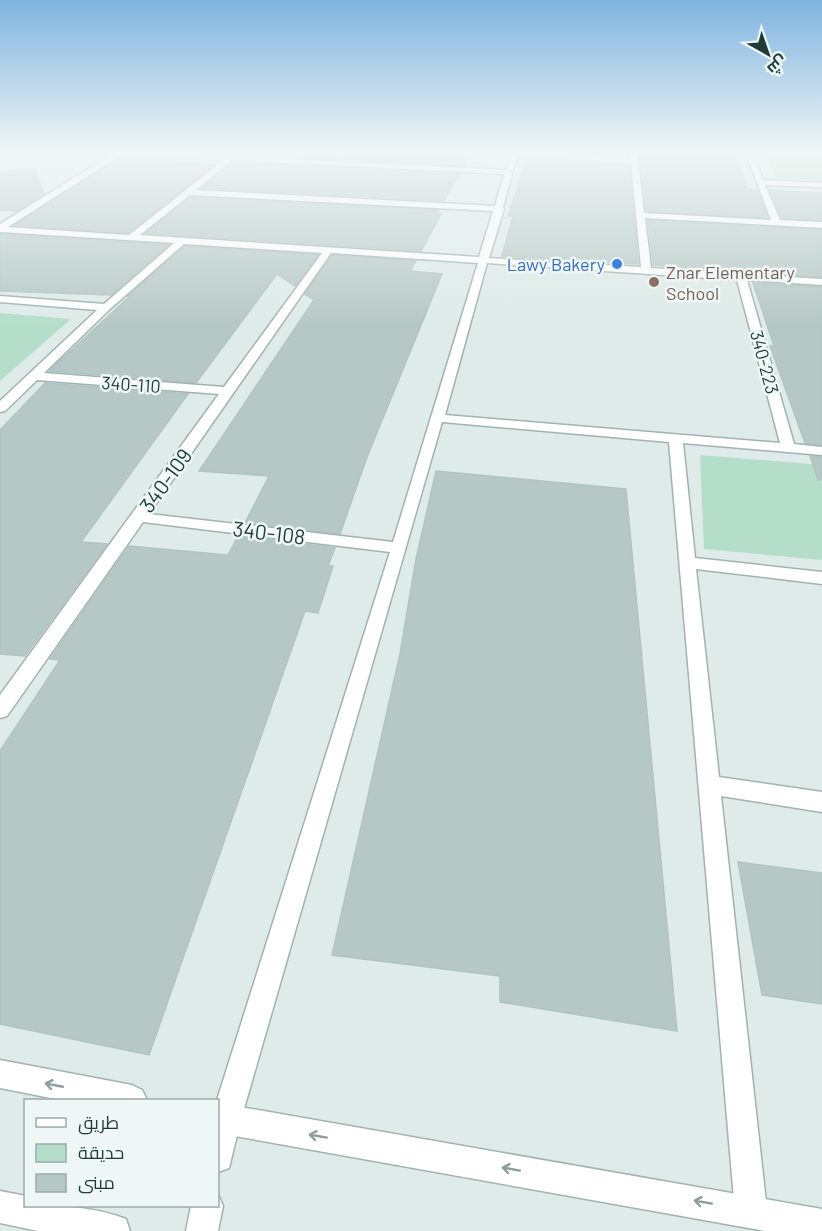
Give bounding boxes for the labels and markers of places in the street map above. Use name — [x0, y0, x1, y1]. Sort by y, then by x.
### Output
place label: Lawy Bakery — [507, 253, 605, 275]
marker: Lawy Bakery — [610, 257, 624, 271]
place label: Znar Elementary School — [666, 261, 795, 304]
marker: Znar Elementary School — [647, 275, 661, 289]

